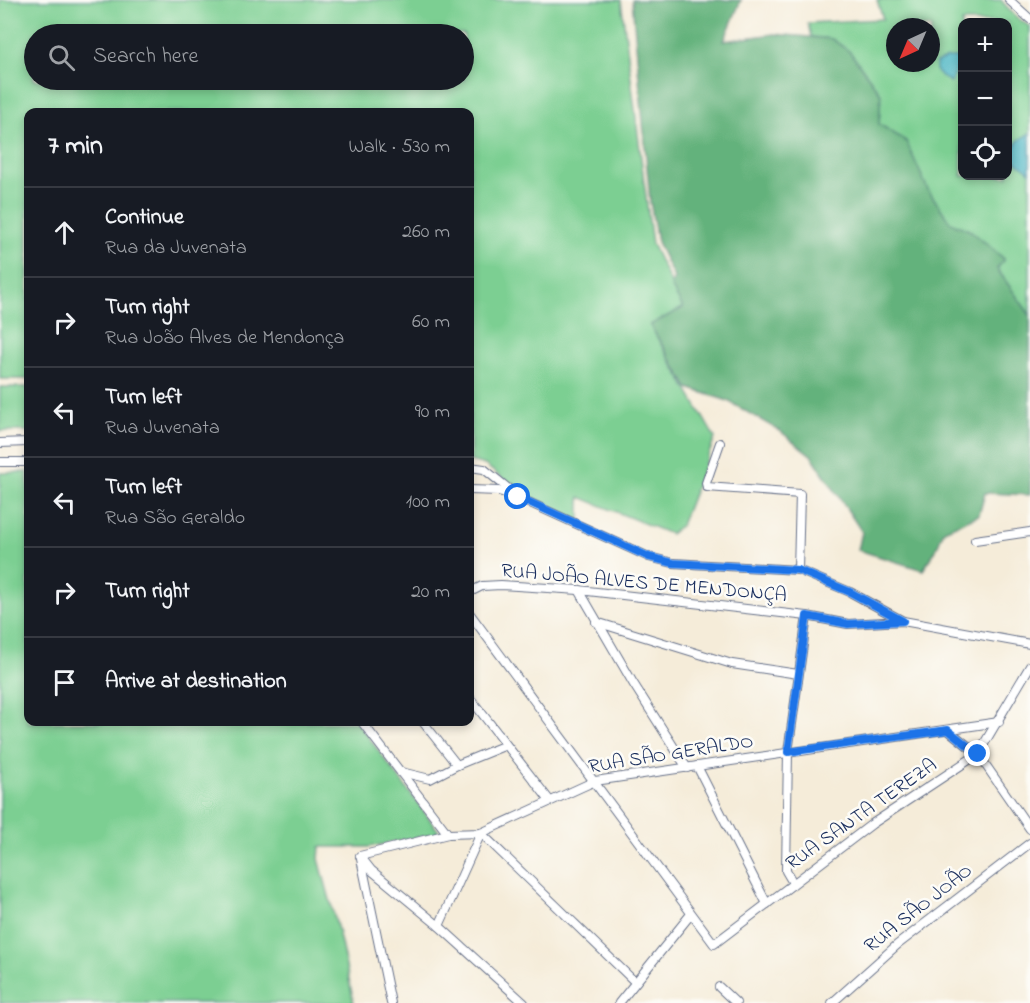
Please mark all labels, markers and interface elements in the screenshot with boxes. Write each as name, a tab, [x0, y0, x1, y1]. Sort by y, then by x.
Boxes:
north arrow	[886, 18, 940, 72]
map controls	[958, 18, 1012, 180]
button: +	[958, 18, 1012, 72]
search box	[24, 24, 474, 90]
icon: search	[45, 41, 78, 74]
text: Search here	[93, 41, 198, 73]
button: −	[958, 72, 1012, 126]
button: locate	[958, 126, 1012, 180]
text: 7 min	[48, 128, 103, 166]
text: Walk · 530 m	[348, 133, 450, 162]
text: Continue	[105, 202, 184, 234]
icon: ahead	[48, 216, 81, 249]
text: 260 m	[402, 218, 450, 247]
text: Rua da Juvenata	[105, 234, 247, 263]
text: Turn right	[105, 292, 190, 324]
icon: right	[48, 306, 81, 339]
text: 60 m	[412, 308, 450, 337]
text: Rua João Alves de Mendonça	[105, 324, 344, 353]
text: Turn left	[105, 382, 182, 414]
icon: left	[48, 396, 81, 429]
text: 90 m	[415, 398, 450, 427]
text: Rua Juvenata	[105, 414, 220, 443]
text: Turn left	[105, 472, 182, 504]
route start	[504, 483, 530, 509]
icon: left	[48, 486, 81, 519]
text: 100 m	[406, 488, 450, 517]
text: Rua São Geraldo	[105, 504, 245, 533]
street label: RUA JOÃO ALVES DE MENDONÇA	[500, 557, 788, 611]
icon: right	[48, 576, 81, 609]
text: Turn right	[105, 576, 190, 608]
text: 20 m	[411, 578, 450, 607]
icon: arrive	[48, 666, 81, 699]
text: Arrive at destination	[105, 666, 287, 698]
street label: RUA SÃO GERALDO	[586, 728, 756, 782]
route end	[964, 740, 990, 766]
street label: RUA SANTA TEREZA	[780, 752, 944, 878]
street label: RUA SÃO JOÃO	[859, 857, 979, 961]

